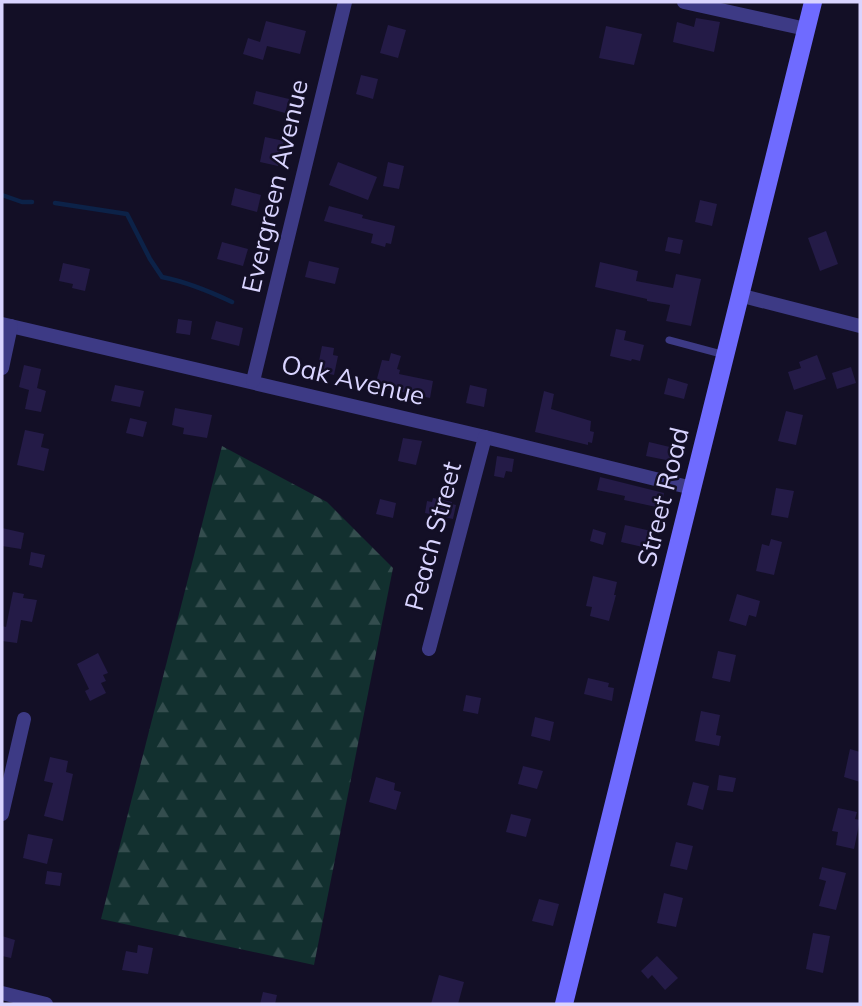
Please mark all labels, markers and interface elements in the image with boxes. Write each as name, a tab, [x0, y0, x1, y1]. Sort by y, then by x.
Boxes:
street label: Evergreen Avenue	[234, 76, 315, 296]
street label: Oak Avenue	[278, 347, 428, 412]
street label: Street Road	[629, 424, 696, 570]
street label: Peach Street	[397, 458, 468, 614]

